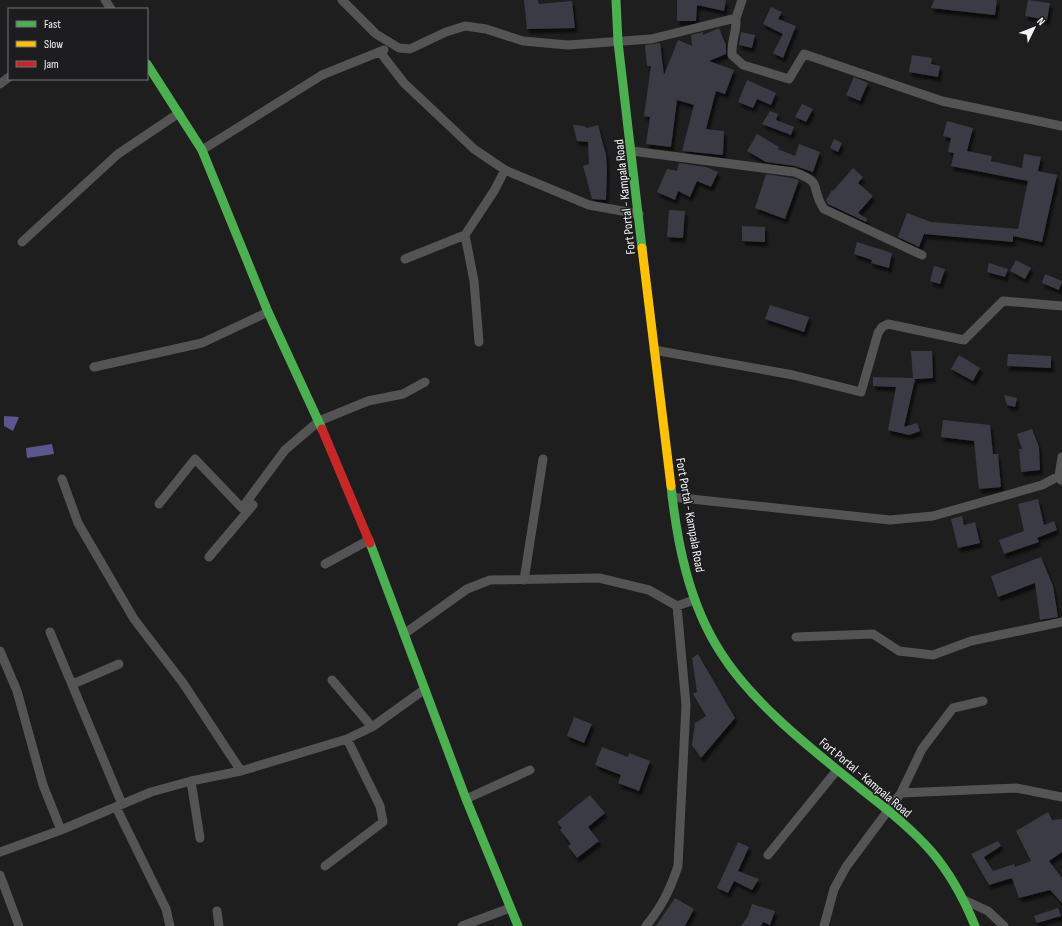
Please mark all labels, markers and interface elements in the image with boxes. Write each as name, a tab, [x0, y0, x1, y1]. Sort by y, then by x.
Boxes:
legend	[8, 8, 148, 80]
north arrow	[1014, 8, 1054, 48]
text: N	[1034, 15, 1048, 28]
text: Fast	[44, 17, 61, 32]
text: Slow	[44, 37, 63, 52]
text: Jam	[43, 57, 59, 72]
street label: Fort Portal - Kampala Road	[611, 138, 639, 255]
street label: Fort Portal - Kampala Road	[672, 457, 708, 574]
street label: Fort Portal - Kampala Road	[816, 734, 915, 821]

